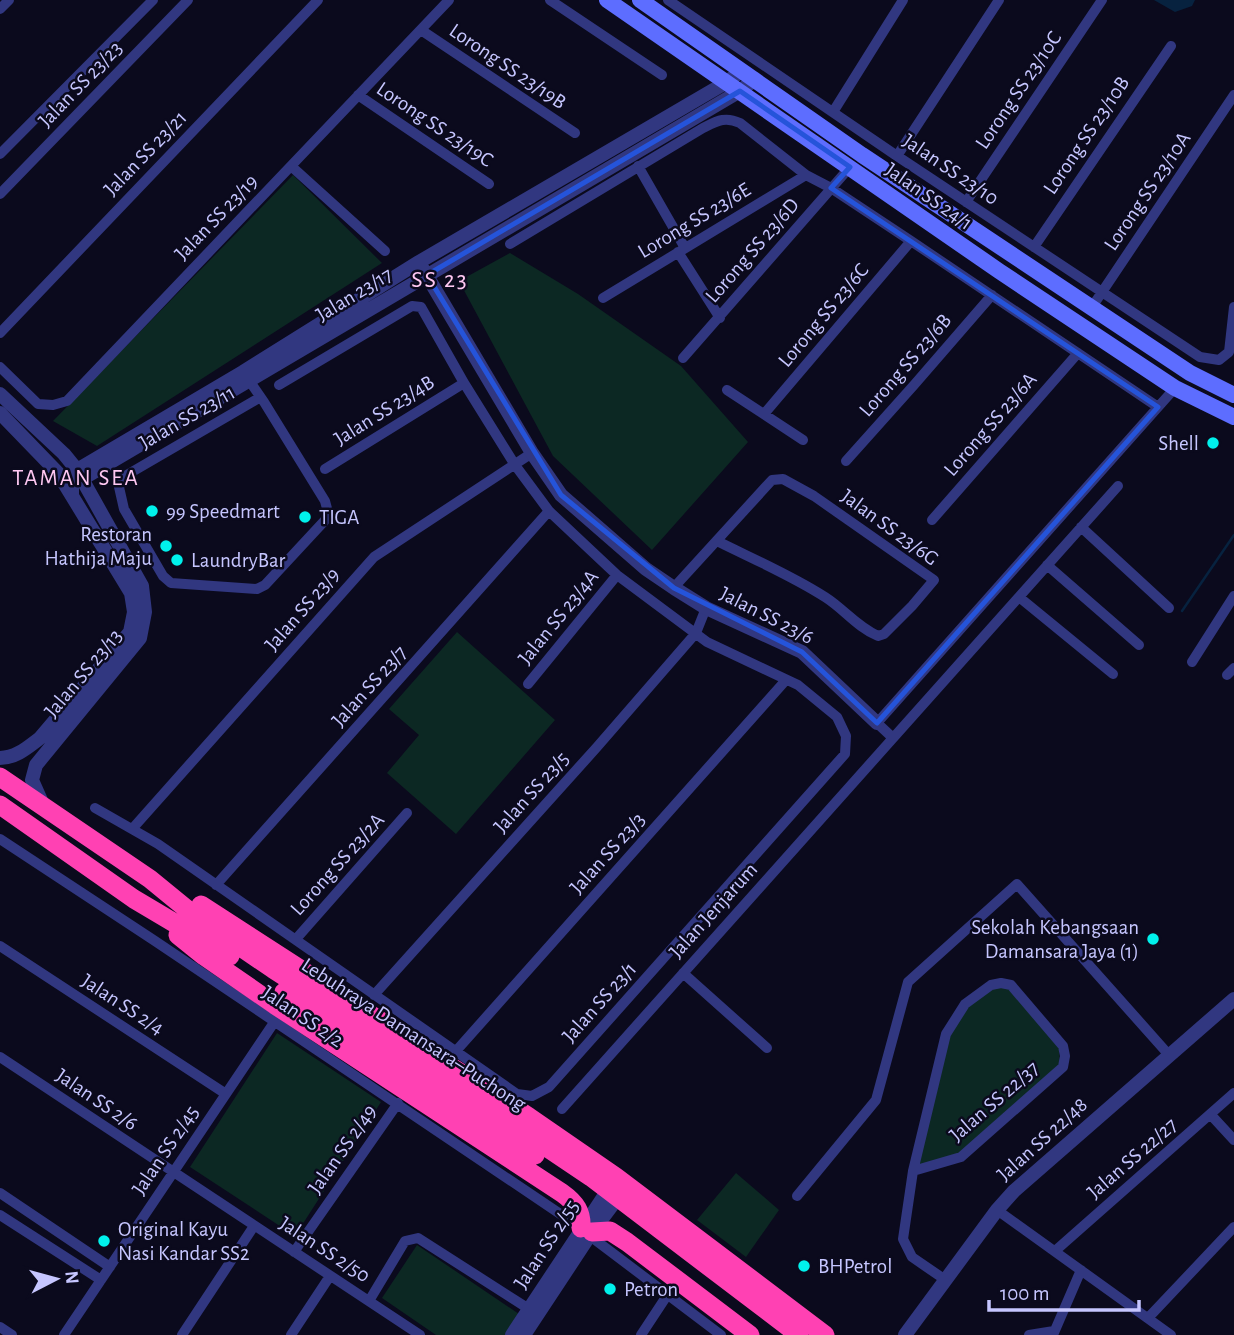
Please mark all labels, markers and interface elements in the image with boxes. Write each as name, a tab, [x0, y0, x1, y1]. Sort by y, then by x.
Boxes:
street label: Lorong SS 23/19B	[446, 20, 570, 113]
street label: Lorong SS 23/10C	[971, 28, 1065, 153]
street label: Jalan SS 23/23	[34, 37, 126, 131]
street label: Lorong SS 23/10B	[1039, 73, 1133, 198]
street label: Lorong SS 23/19C	[373, 78, 497, 171]
street label: Jalan SS 23/21	[100, 107, 191, 200]
street label: Lorong SS 23/10A	[1100, 128, 1195, 254]
street label: Jalan SS 23/10	[899, 130, 1002, 209]
street label: Jalan SS 24/1	[881, 159, 976, 234]
street label: Jalan SS 23/19	[171, 171, 262, 264]
street label: Lorong SS 23/6E	[634, 179, 754, 262]
street label: Lorong SS 23/6D	[702, 194, 803, 307]
street label: Lorong SS 23/6C	[774, 259, 873, 371]
street label: Jalan 23/17	[312, 263, 396, 325]
district label: SS 23	[411, 268, 469, 292]
street label: Lorong SS 23/6B	[855, 310, 955, 421]
street label: Lorong SS 23/6A	[940, 369, 1041, 480]
street label: Jalan SS 23/4B	[330, 371, 438, 449]
street label: Jalan SS 23/11	[136, 382, 239, 453]
place label: Shell	[1158, 433, 1199, 454]
marker: Shell	[1205, 435, 1221, 451]
district label: TAMAN SEA	[12, 467, 140, 490]
street label: Jalan SS 23/6G	[837, 485, 942, 570]
place label: 99 Speedmart	[166, 501, 280, 522]
marker: 99 Speedmart	[144, 503, 160, 519]
place label: TIGA	[319, 507, 359, 528]
marker: TIGA	[297, 509, 313, 525]
place label: Restoran Hathija Maju	[45, 524, 152, 569]
marker: Restoran Hathija Maju	[158, 538, 174, 554]
place label: LaundryBar	[191, 550, 285, 571]
marker: LaundryBar	[169, 552, 185, 568]
street label: Jalan SS 23/9	[261, 564, 344, 655]
street label: Jalan SS 23/4A	[514, 566, 603, 668]
street label: Jalan SS 23/6	[716, 583, 817, 648]
street label: Jalan SS 23/13	[41, 625, 126, 722]
street label: Jalan SS 23/7	[328, 642, 411, 731]
street label: Jalan SS 23/5	[490, 748, 573, 837]
street label: Lorong SS 23/2A	[286, 809, 388, 919]
street label: Jalan SS 23/3	[566, 809, 649, 898]
street label: Jalan Jenjarum	[665, 859, 762, 962]
place label: Sekolah Kebangsaan Damansara Jaya (1)	[971, 917, 1139, 962]
marker: Sekolah Kebangsaan Damansara Jaya (1)	[1145, 931, 1161, 947]
street label: Lebuhraya Damansara–Puchong	[298, 954, 530, 1115]
street label: Jalan SS 23/1	[558, 958, 640, 1046]
street label: Jalan SS 2/4	[78, 970, 168, 1039]
street label: Jalan SS 2/2	[258, 982, 347, 1051]
street label: Jalan SS 22/37	[946, 1057, 1043, 1146]
street label: Jalan SS 2/6	[52, 1065, 141, 1134]
street label: Jalan SS 22/48	[993, 1094, 1091, 1185]
street label: Jalan SS 2/49	[304, 1101, 381, 1198]
street label: Jalan SS 2/45	[128, 1102, 203, 1199]
street label: Jalan SS 22/27	[1083, 1114, 1181, 1203]
street label: Jalan SS 2/55	[510, 1196, 583, 1292]
street label: Jalan SS 2/50	[276, 1212, 374, 1286]
place label: Original Kayu Nasi Kandar SS2	[118, 1219, 250, 1264]
marker: Original Kayu Nasi Kandar SS2	[96, 1233, 112, 1249]
north arrow	[21, 1244, 91, 1314]
place label: BHPetrol	[818, 1256, 892, 1277]
marker: BHPetrol	[796, 1258, 812, 1274]
scale bar	[989, 1268, 1140, 1312]
text: N	[61, 1270, 82, 1285]
place label: Petron	[624, 1279, 678, 1300]
marker: Petron	[602, 1281, 618, 1297]
text: 100 m	[1000, 1283, 1050, 1304]

